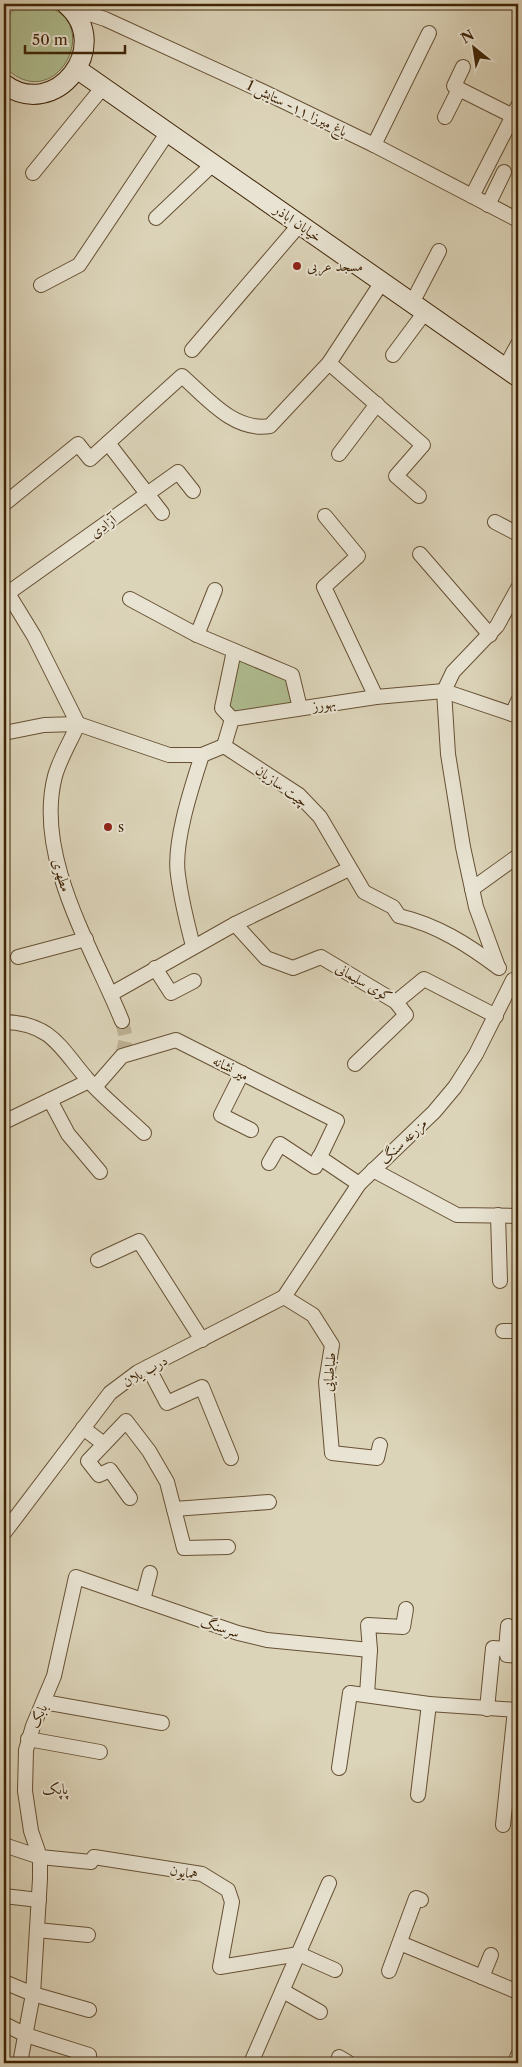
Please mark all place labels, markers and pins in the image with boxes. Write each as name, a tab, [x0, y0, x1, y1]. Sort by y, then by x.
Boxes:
place label: مسجد عربی	[307, 257, 363, 276]
marker: مسجد عربی	[291, 260, 303, 272]
place label: s	[118, 818, 124, 836]
marker: s	[102, 821, 114, 833]

